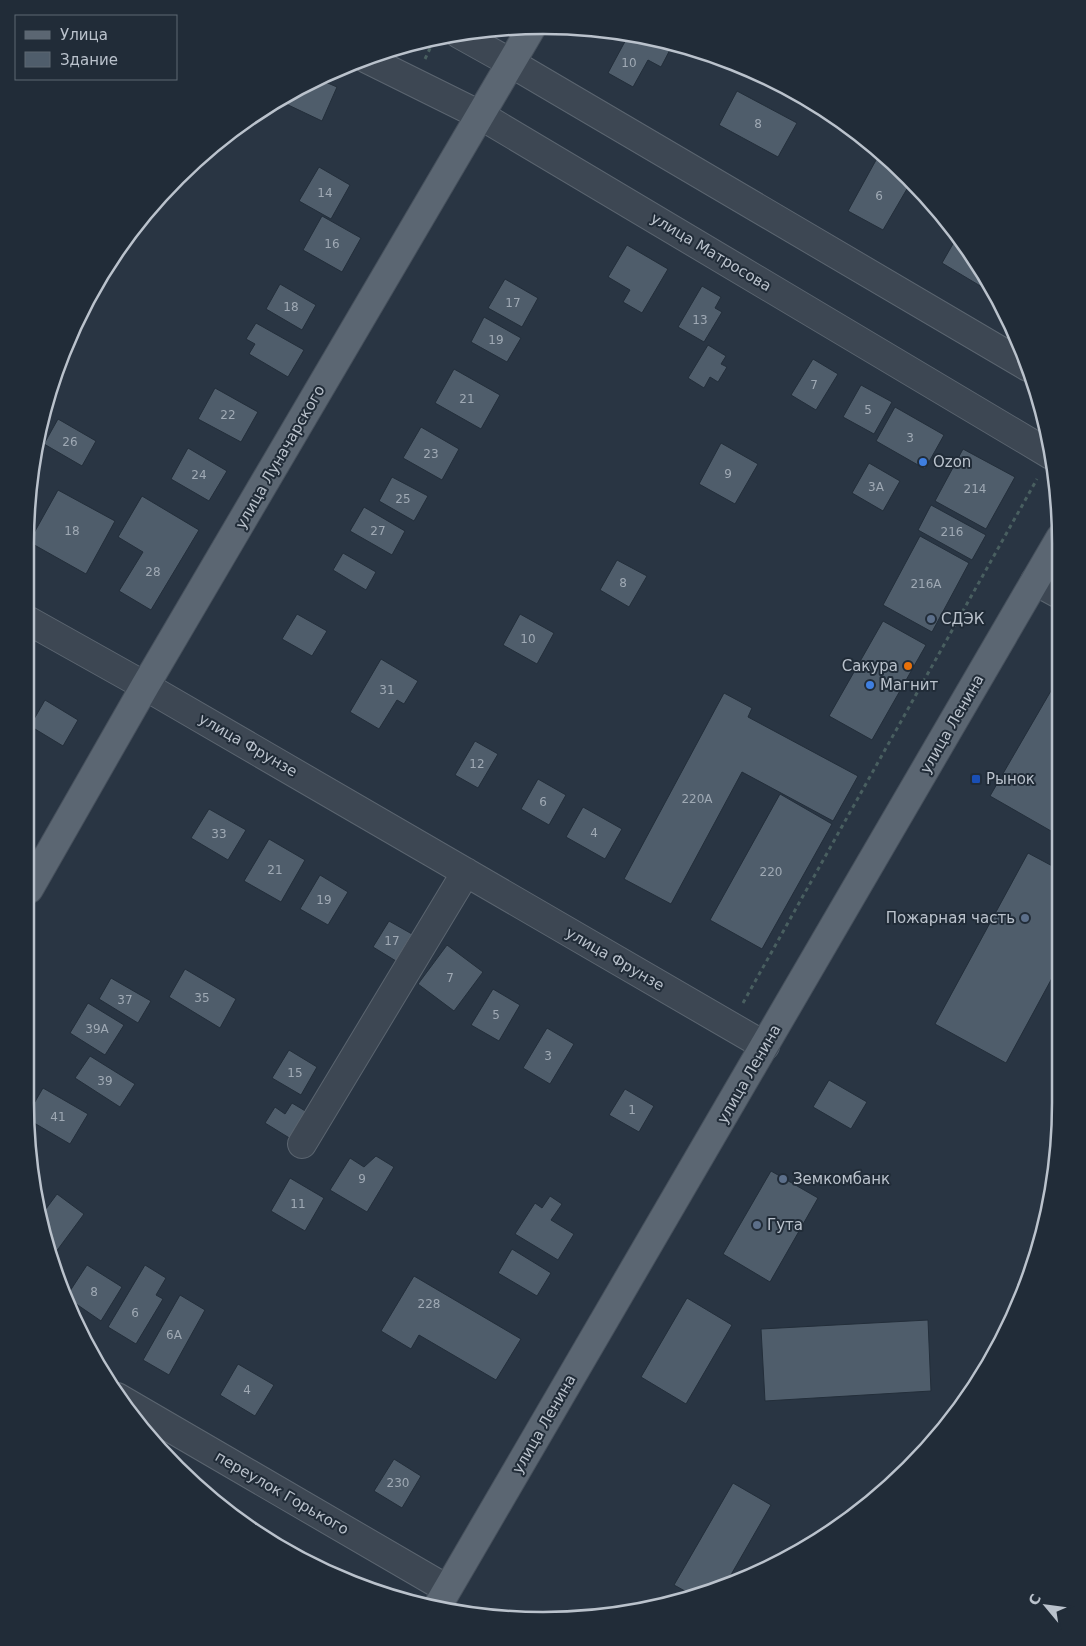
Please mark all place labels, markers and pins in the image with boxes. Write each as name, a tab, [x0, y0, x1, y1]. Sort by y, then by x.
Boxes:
place label: Ozon	[933, 453, 971, 471]
marker: Ozon	[917, 456, 929, 468]
place label: СДЭК	[941, 610, 985, 628]
marker: СДЭК	[925, 613, 937, 625]
place label: Сакура	[842, 657, 898, 675]
marker: Сакура	[902, 660, 914, 672]
place label: Магнит	[880, 676, 939, 694]
marker: Магнит	[864, 679, 876, 691]
place label: Рынок	[986, 770, 1035, 788]
marker: Рынок	[970, 773, 982, 785]
place label: Пожарная часть	[886, 909, 1015, 927]
marker: Пожарная часть	[1019, 912, 1031, 924]
place label: Земкомбанк	[793, 1170, 890, 1188]
marker: Земкомбанк	[777, 1173, 789, 1185]
place label: Гута	[767, 1216, 803, 1234]
marker: Гута	[751, 1219, 763, 1231]

